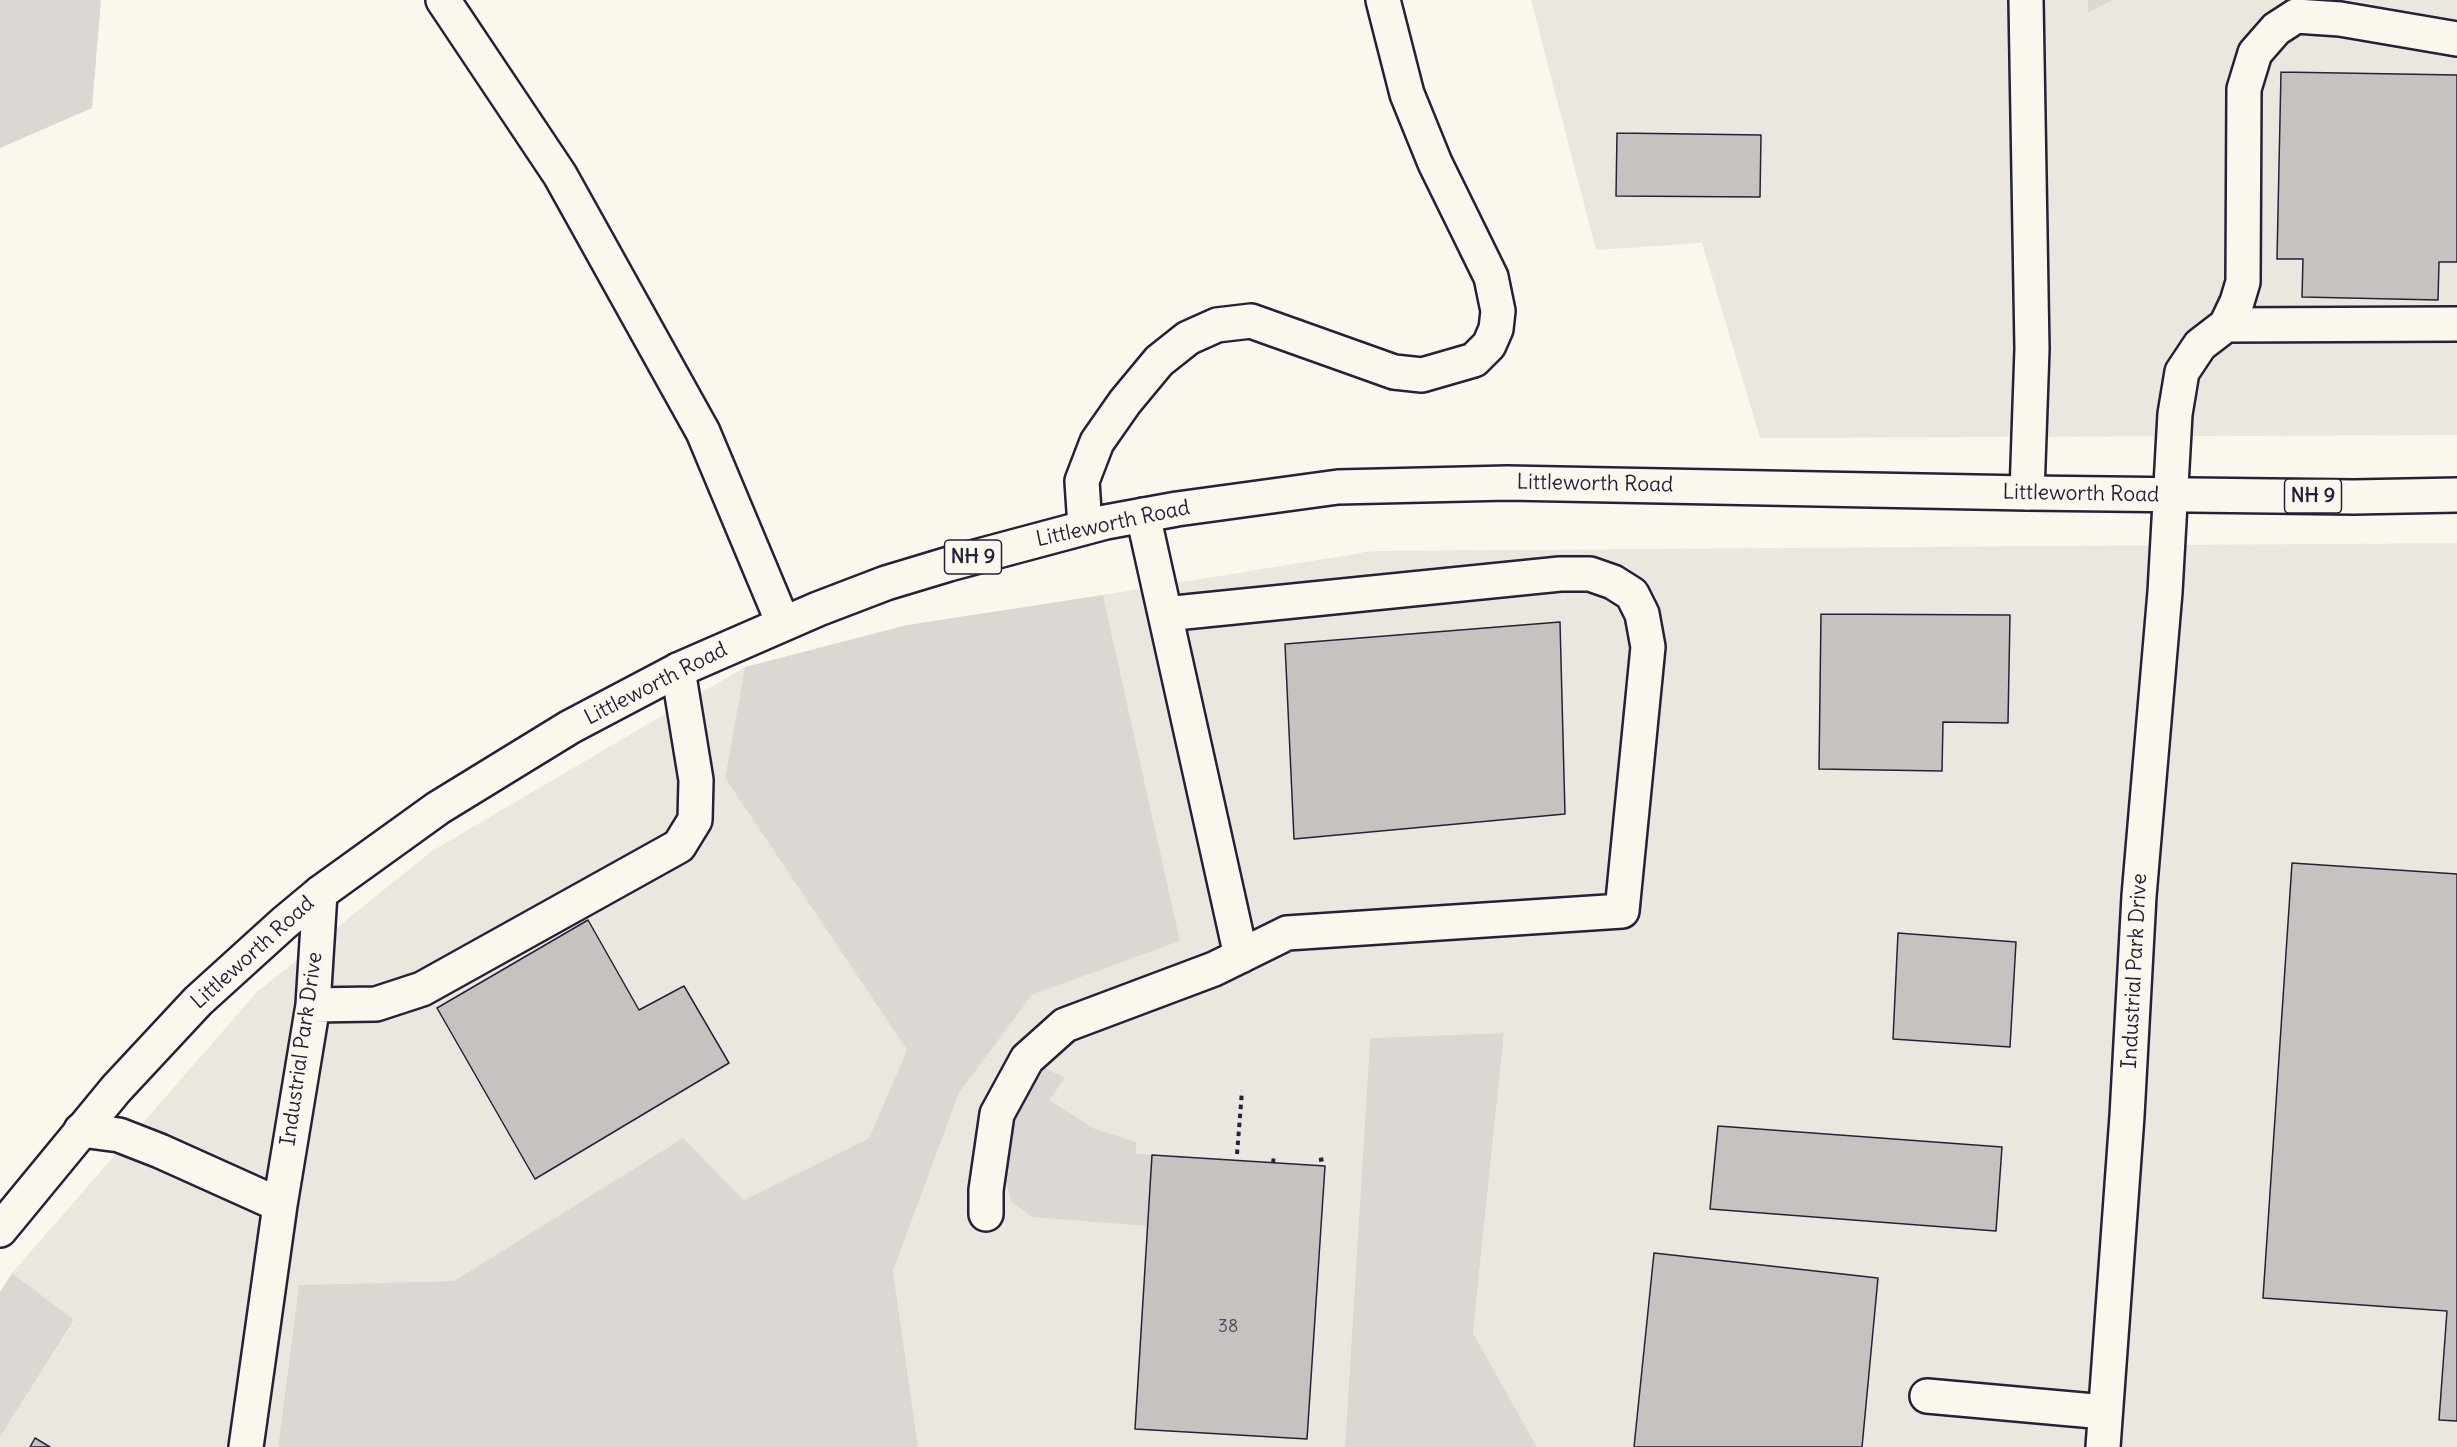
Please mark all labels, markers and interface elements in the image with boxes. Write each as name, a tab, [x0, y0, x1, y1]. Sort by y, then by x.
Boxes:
street label: Littleworth Road	[1516, 470, 1674, 498]
road number: NH 9	[2284, 479, 2342, 513]
street label: Littleworth Road	[2002, 480, 2160, 508]
street label: Littleworth Road	[1034, 495, 1192, 553]
road number: NH 9	[944, 540, 1002, 574]
street label: Littleworth Road	[581, 637, 731, 731]
street label: Industrial Park Drive	[2117, 873, 2153, 1069]
street label: Littleworth Road	[186, 891, 320, 1015]
street label: Industrial Park Drive	[276, 950, 328, 1148]
house number: 38	[1218, 1316, 1238, 1338]

